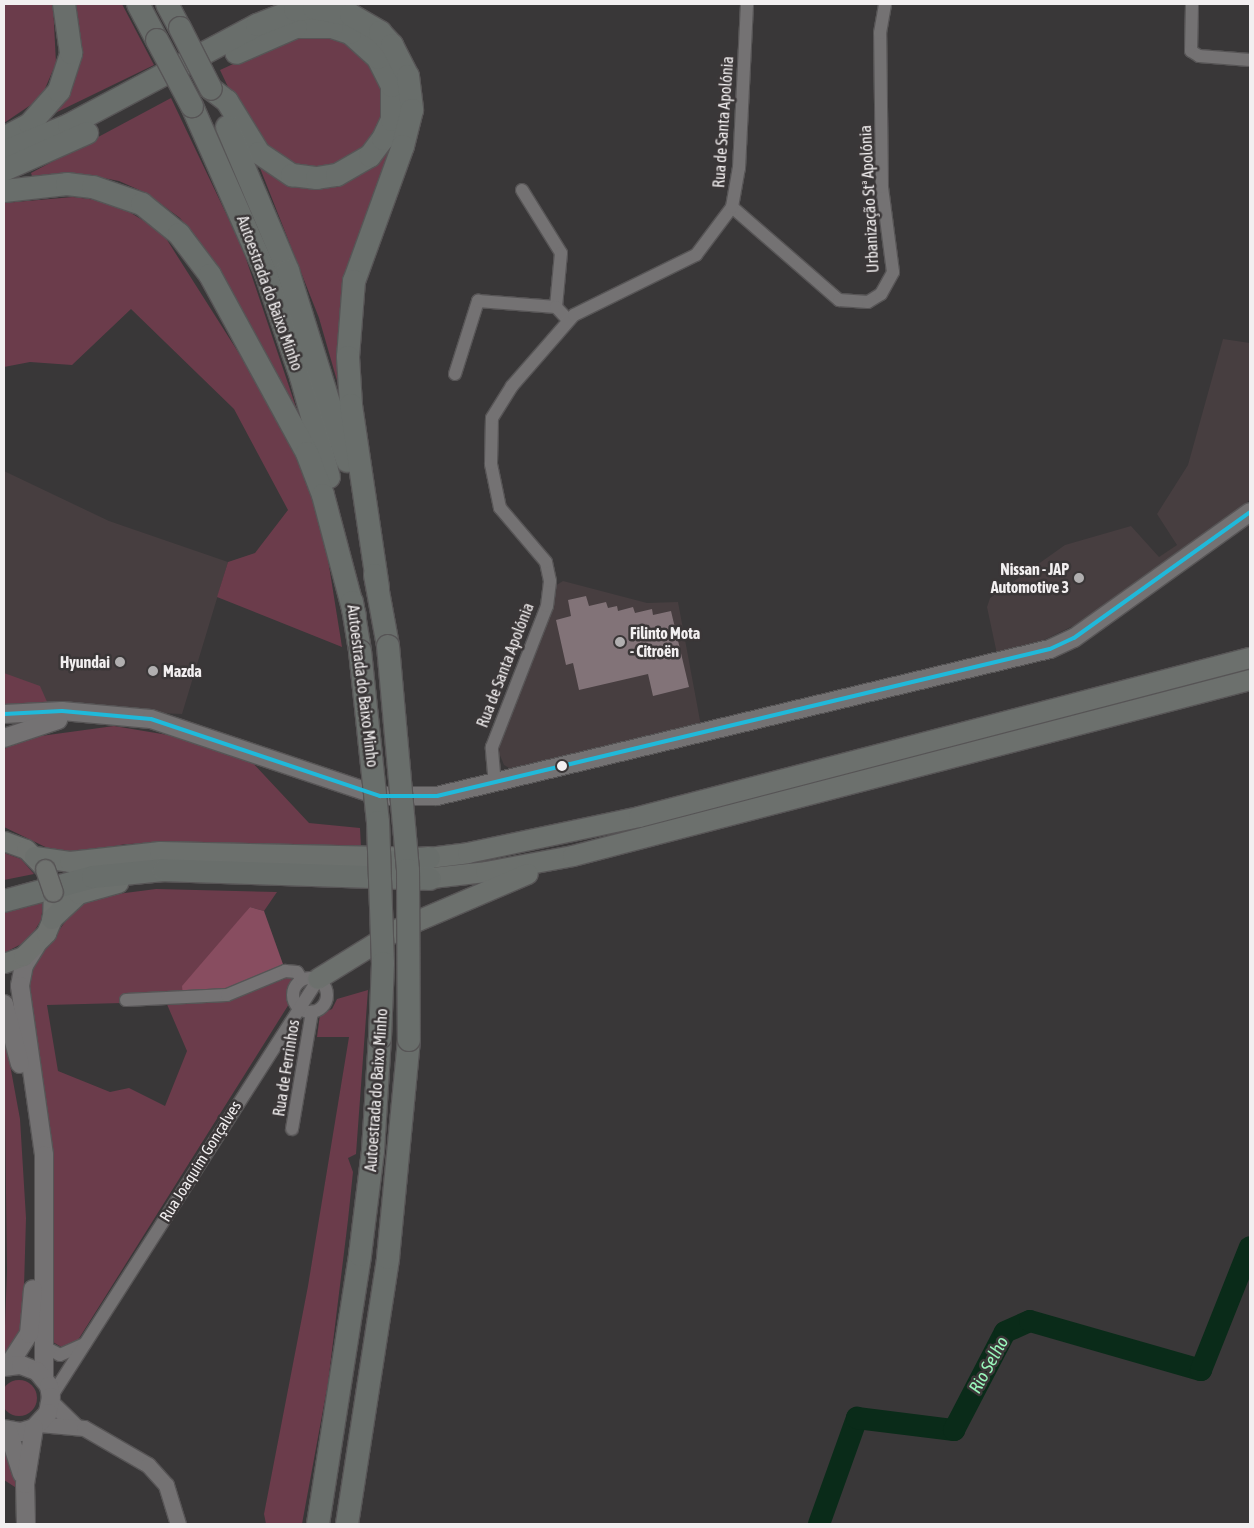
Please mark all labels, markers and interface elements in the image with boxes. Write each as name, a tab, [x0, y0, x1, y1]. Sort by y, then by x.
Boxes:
street label: Rua de Santa Apolónia	[709, 55, 737, 189]
street label: Urbanização Stª Apolónia	[856, 125, 882, 273]
street label: Autoestrada do Baixo Minho	[233, 213, 307, 373]
place label: Nissan - JAP Automotive 3	[991, 559, 1069, 597]
marker: Nissan - JAP Automotive 3	[1073, 572, 1085, 584]
street label: Rua de Santa Apolónia	[472, 600, 538, 730]
street label: Autoestrada do Baixo Minho	[344, 604, 382, 768]
place label: Filinto Mota - Citroën	[630, 623, 700, 661]
marker: Filinto Mota - Citroën	[614, 636, 626, 648]
place label: Hyundai	[60, 652, 110, 672]
marker: Hyundai	[114, 656, 126, 668]
place label: Mazda	[163, 661, 202, 681]
marker: Mazda	[147, 665, 159, 677]
unlabelled marker	[557, 761, 567, 771]
street label: Autoestrada do Baixo Minho	[361, 1008, 391, 1172]
street label: Rua de Ferrinhos	[269, 1018, 303, 1118]
street label: Rua Joaquim Gonçalves	[155, 1097, 245, 1225]
water label: Rio Selho	[965, 1333, 1013, 1397]

